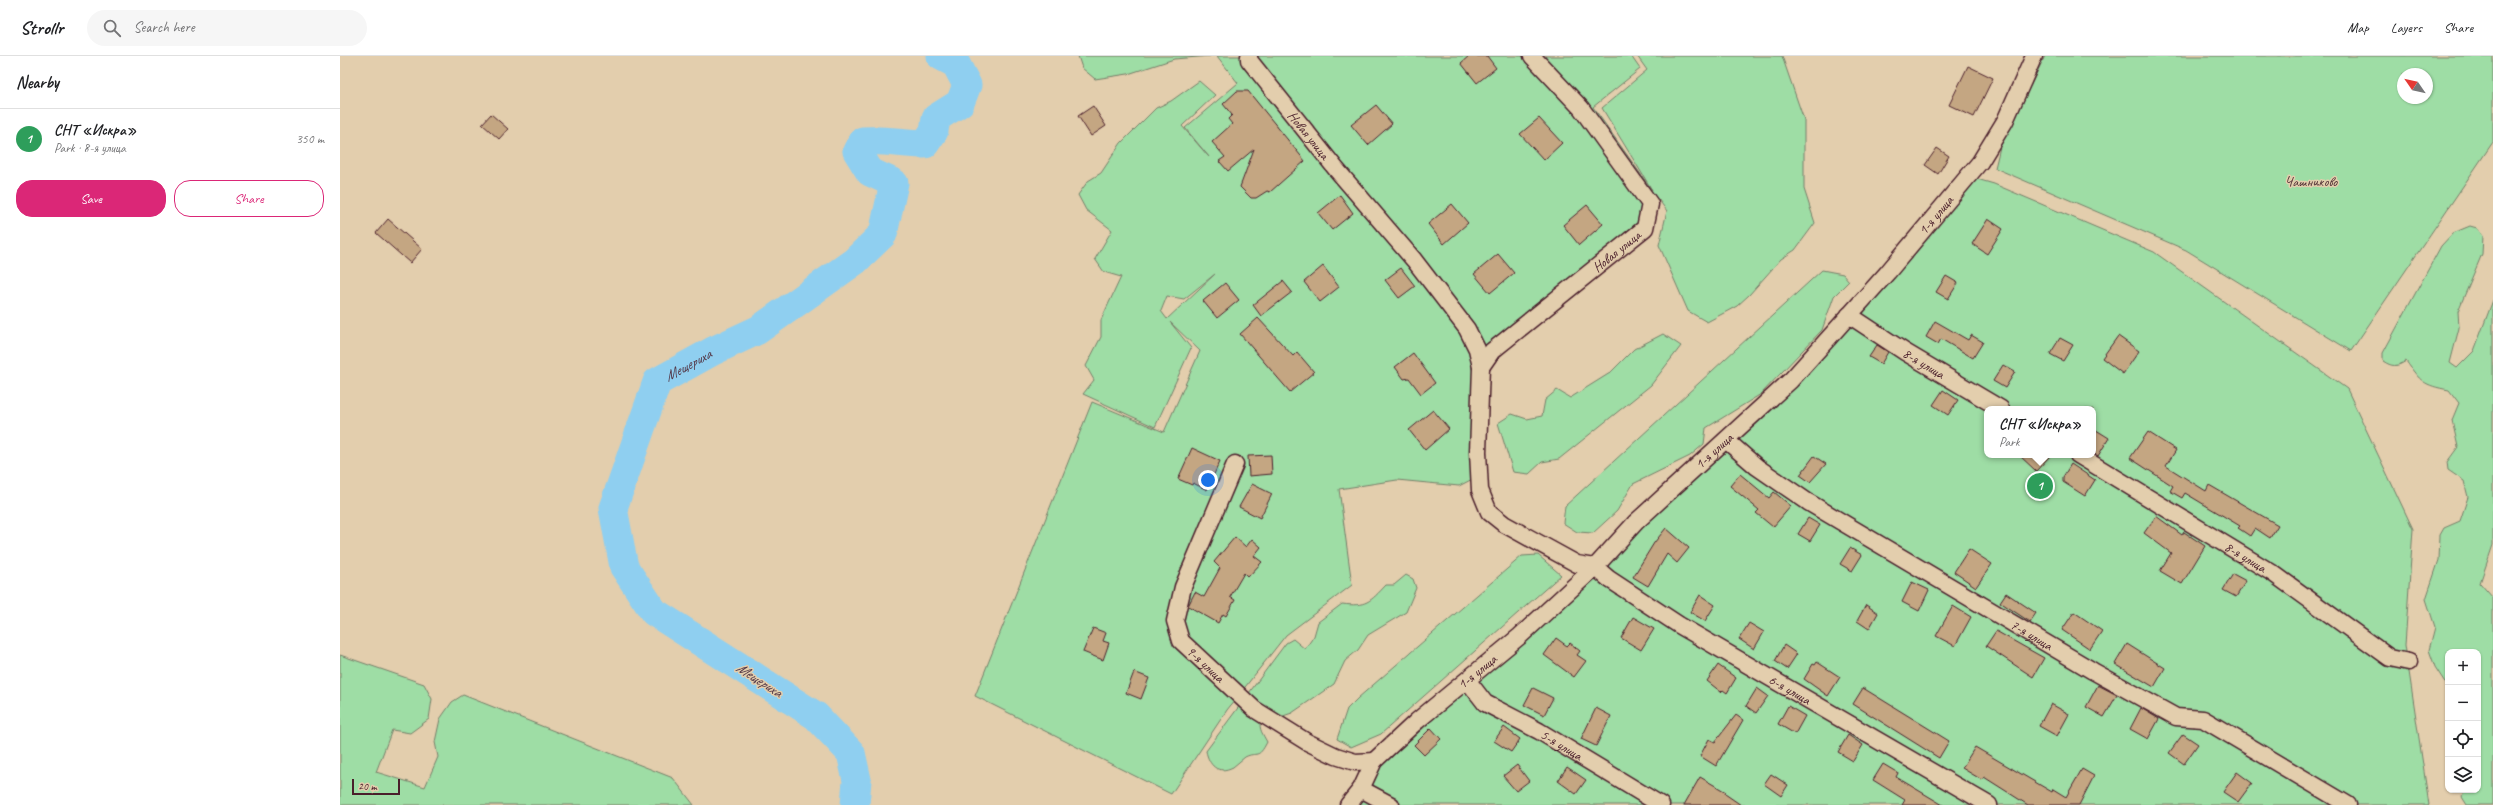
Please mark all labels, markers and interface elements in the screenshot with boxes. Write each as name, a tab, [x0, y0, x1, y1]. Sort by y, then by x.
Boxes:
search box	[87, 10, 367, 46]
text: Strollr	[20, 16, 63, 40]
icon: search	[101, 17, 123, 39]
text: Search here	[133, 18, 195, 37]
text: Map	[2347, 19, 2369, 36]
text: Layers	[2391, 19, 2422, 36]
text: Share	[2444, 19, 2473, 36]
north arrow	[2397, 68, 2433, 104]
text: Nearby	[16, 72, 59, 93]
street label: Новая улица	[1284, 107, 1334, 164]
text: СНТ «Искра»	[54, 121, 136, 140]
text: 1	[26, 131, 32, 147]
text: 350 m	[296, 131, 324, 147]
text: Park · 8-я улица	[54, 140, 126, 156]
park label: Чашниково	[2285, 173, 2338, 190]
button: Save	[16, 180, 166, 217]
button: Share	[174, 180, 324, 217]
street label: 1-я улица	[1914, 192, 1957, 238]
street label: Новая улица	[1589, 226, 1645, 276]
water label: Мещериха	[661, 344, 716, 386]
street label: 8-я улица	[1900, 344, 1949, 383]
popup	[1984, 406, 2096, 458]
text: СНТ «Искра»	[1999, 415, 2081, 434]
street label: 1-я улица	[1691, 429, 1737, 472]
text: Park	[1999, 434, 2020, 450]
your location	[1198, 470, 1218, 490]
pin: 1	[2027, 471, 2053, 501]
street label: 8-я улица	[2222, 538, 2270, 576]
street label: 7-я улица	[2008, 616, 2056, 654]
street label: 9-я улица	[1183, 642, 1229, 686]
map controls	[2445, 649, 2481, 793]
button: +	[2445, 649, 2481, 685]
street label: 1-я улица	[1454, 650, 1501, 693]
water label: Мещериха	[732, 658, 787, 703]
street label: 6-я улица	[1766, 671, 1815, 709]
button: −	[2445, 685, 2481, 721]
button: locate	[2445, 721, 2481, 757]
street label: 5-я улица	[1538, 726, 1586, 764]
button: layers	[2445, 757, 2481, 793]
scale bar	[352, 777, 400, 796]
text: 20 m	[358, 779, 377, 793]

